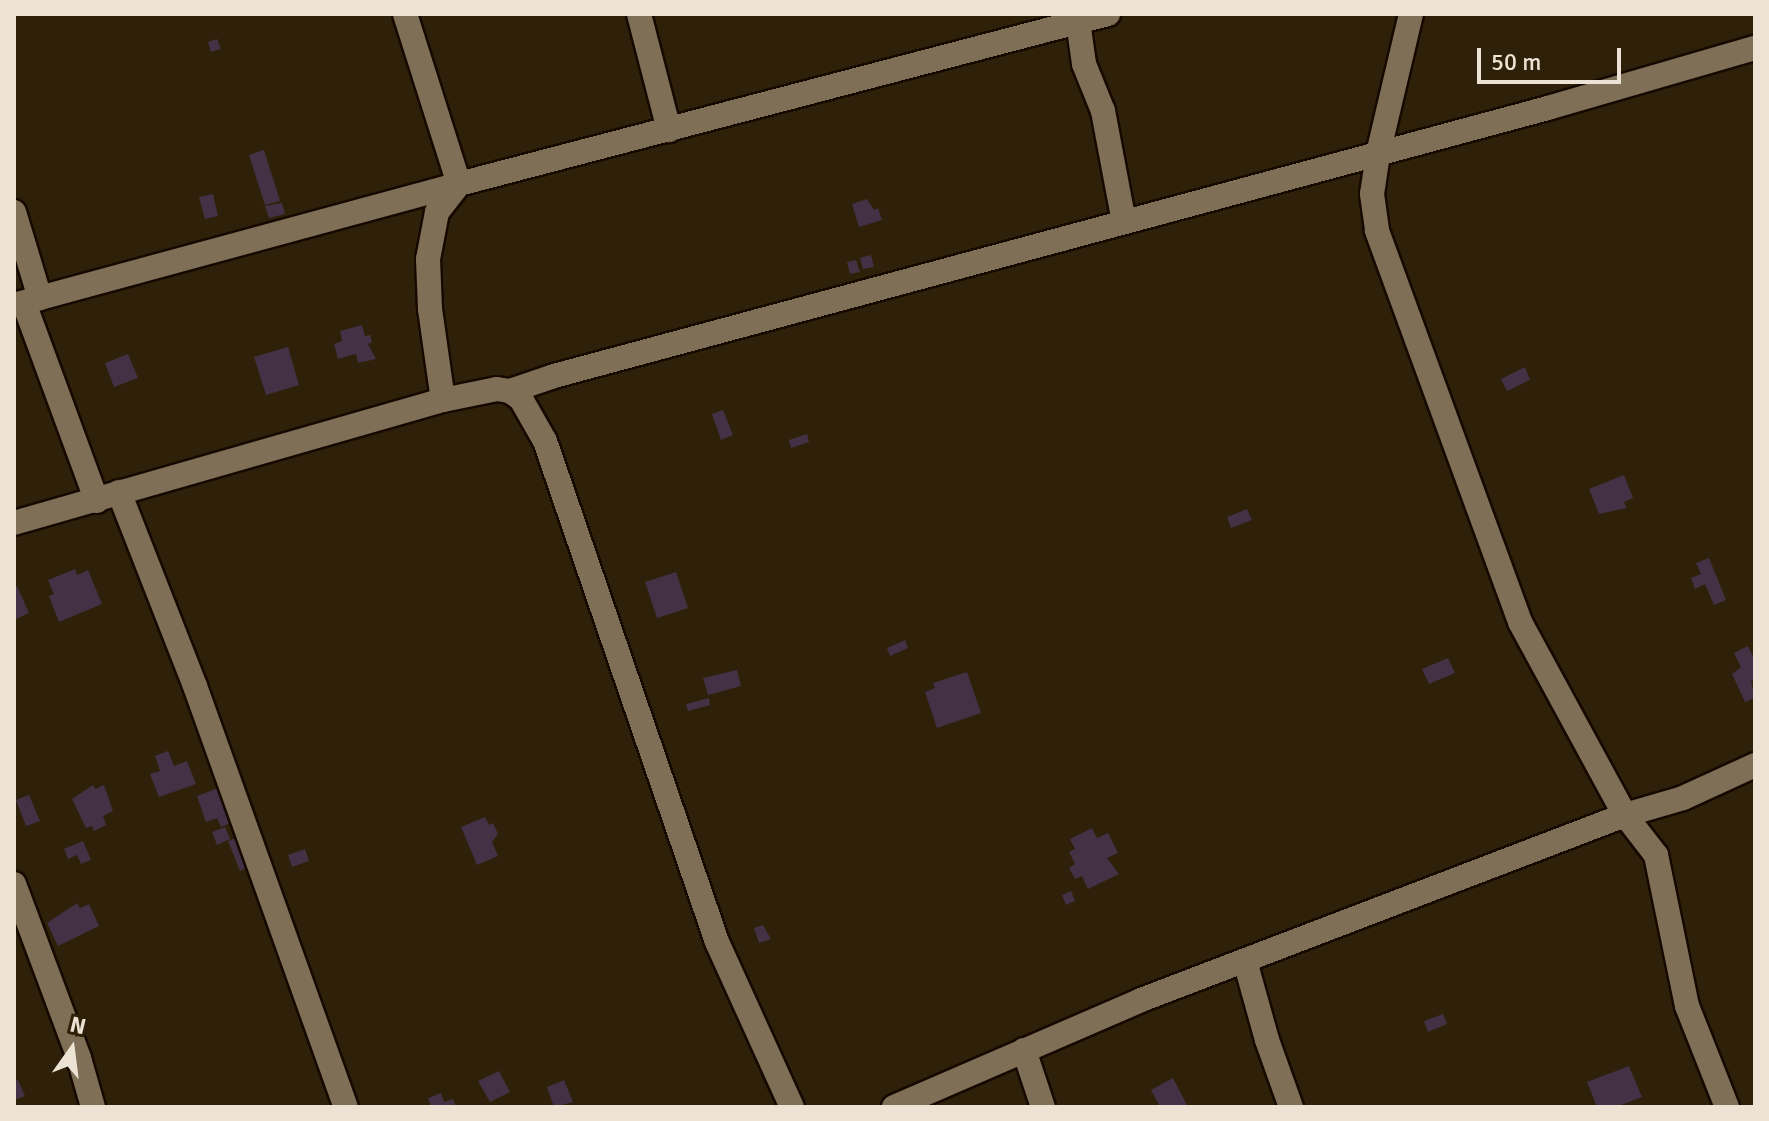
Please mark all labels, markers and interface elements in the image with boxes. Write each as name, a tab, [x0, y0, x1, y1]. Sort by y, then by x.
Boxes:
scale bar	[1481, 32, 1625, 82]
text: 50 m	[1491, 47, 1541, 77]
north arrow	[32, 1009, 112, 1089]
text: N	[67, 1010, 89, 1040]

